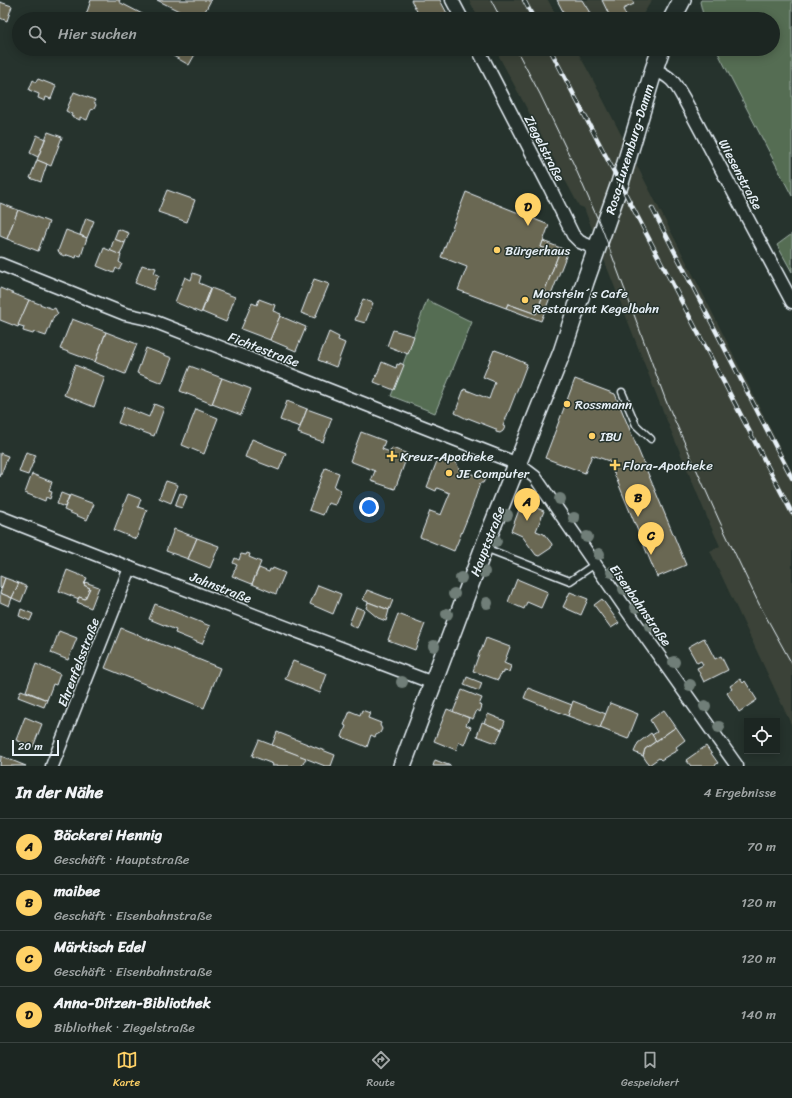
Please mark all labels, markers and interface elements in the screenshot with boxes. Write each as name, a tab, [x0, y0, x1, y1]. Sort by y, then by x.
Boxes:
search box	[12, 12, 780, 56]
text: Hier suchen	[58, 21, 137, 47]
icon: search	[26, 23, 48, 45]
street label: Rosa-Luxemburg-Damm	[599, 81, 660, 217]
street label: Ziegelstraße	[518, 111, 571, 186]
street label: Wiesenstraße	[712, 134, 769, 214]
pin: D	[515, 193, 541, 226]
place label: Bürgerhaus	[505, 239, 570, 262]
marker: Bürgerhaus	[492, 245, 502, 255]
place label: Morstein´s Cafe Restaurant Kegelbahn	[533, 282, 659, 320]
marker: Morstein´s Cafe Restaurant Kegelbahn	[520, 295, 530, 305]
street label: Fichtestraße	[225, 325, 303, 374]
place label: Rossmann	[575, 393, 632, 416]
marker: Rossmann	[562, 399, 572, 409]
place label: IBU	[599, 425, 622, 448]
marker: IBU	[587, 431, 597, 441]
place label: Kreuz-Apotheke	[400, 445, 494, 468]
marker: Kreuz-Apotheke	[387, 451, 397, 461]
place label: Flora-Apotheke	[623, 454, 713, 477]
marker: Flora-Apotheke	[610, 460, 620, 470]
place label: JE Computer	[456, 462, 530, 485]
marker: JE Computer	[444, 468, 454, 478]
pin: B	[625, 484, 651, 517]
pin: A	[514, 488, 540, 521]
your location	[359, 497, 379, 517]
street label: Hauptstraße	[464, 502, 512, 580]
pin: C	[638, 522, 664, 555]
street label: Eisenbahnstraße	[604, 559, 678, 652]
street label: Jahnstraße	[186, 565, 255, 610]
street label: Ehrenfelsstraße	[51, 614, 106, 710]
map controls	[744, 718, 780, 754]
button: locate	[744, 718, 780, 754]
text: 20 m	[18, 737, 43, 756]
scale bar	[12, 738, 59, 757]
text: In der Nähe	[16, 777, 103, 807]
text: 4 Ergebnisse	[704, 781, 776, 804]
text: Bäckerei Hennig	[54, 822, 162, 848]
text: A	[25, 835, 33, 858]
text: 70 m	[747, 835, 776, 858]
text: Geschäft · Hauptstraße	[54, 848, 190, 871]
text: maibee	[54, 878, 100, 904]
text: B	[25, 891, 33, 914]
text: 120 m	[741, 891, 776, 914]
text: Geschäft · Eisenbahnstraße	[54, 904, 212, 927]
text: Märkisch Edel	[54, 934, 146, 960]
text: C	[25, 947, 33, 970]
text: 120 m	[741, 947, 776, 970]
text: Geschäft · Eisenbahnstraße	[54, 960, 212, 983]
text: Anna-Ditzen-Bibliothek	[54, 990, 211, 1016]
text: D	[25, 1003, 33, 1026]
text: 140 m	[741, 1003, 776, 1026]
text: Bibliothek · Ziegelstraße	[54, 1016, 195, 1039]
tab: Karte	[113, 1049, 140, 1092]
tab: Route	[366, 1049, 395, 1092]
tab: Gespeichert	[621, 1049, 679, 1092]

